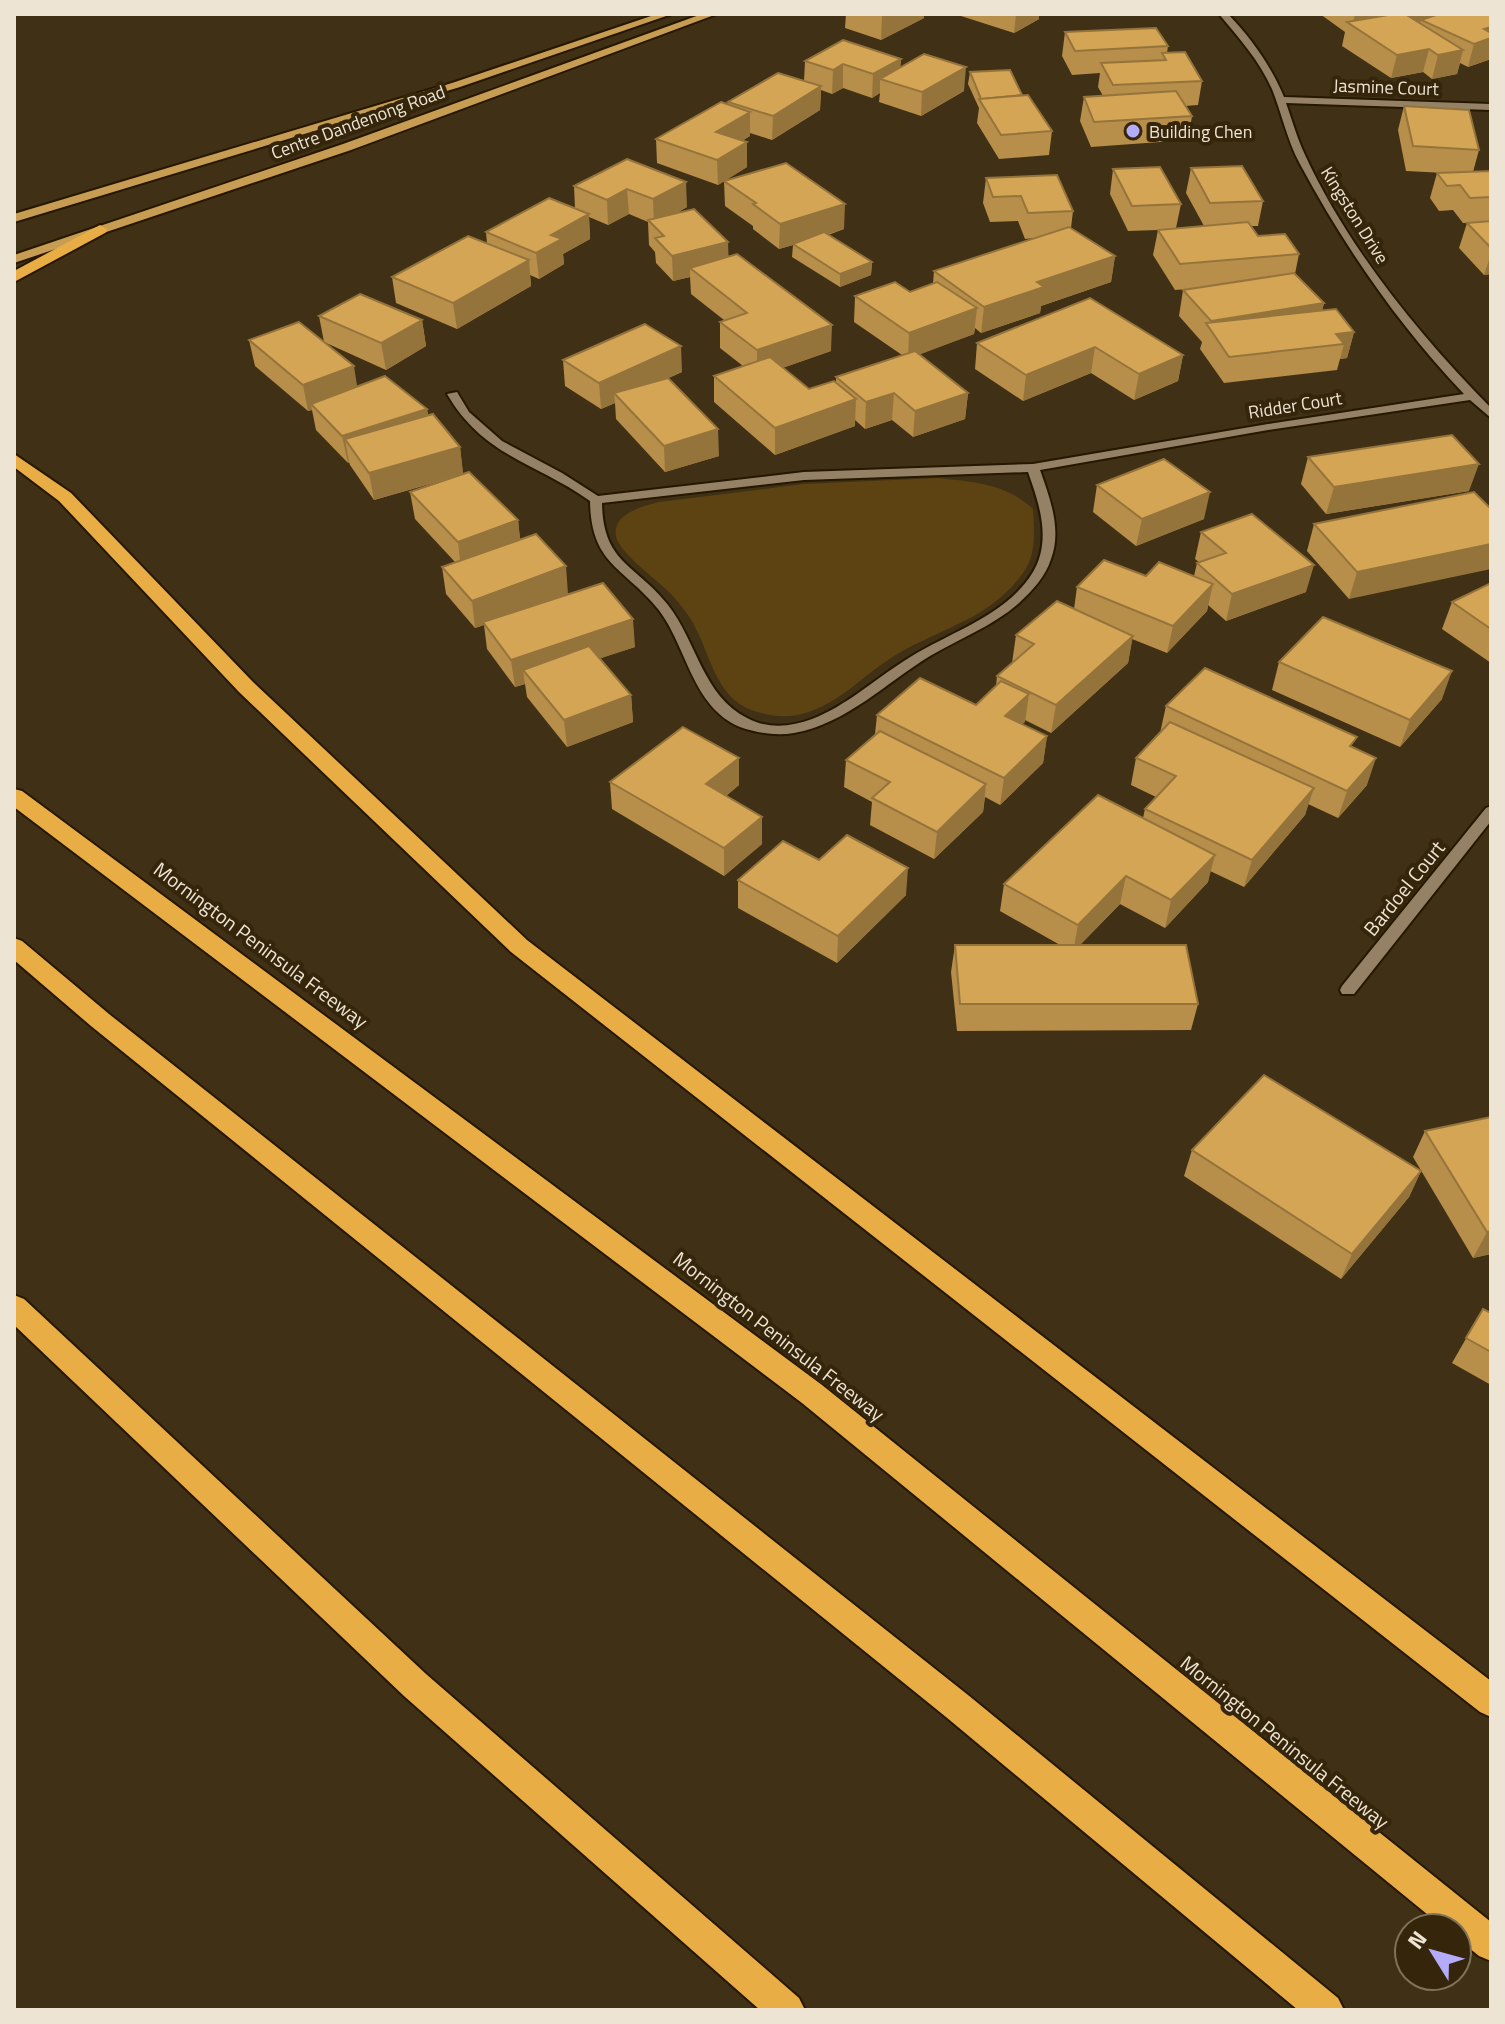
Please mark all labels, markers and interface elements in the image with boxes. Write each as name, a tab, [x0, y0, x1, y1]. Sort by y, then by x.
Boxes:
street label: Jasmine Court	[1333, 72, 1440, 102]
street label: Centre Dandenong Road	[267, 78, 449, 166]
place label: Building Chen	[1149, 118, 1252, 145]
marker: Building Chen	[1124, 122, 1142, 140]
street label: Kingston Drive	[1314, 161, 1396, 269]
street label: Ridder Court	[1246, 384, 1344, 426]
street label: Bardoel Court	[1356, 834, 1452, 942]
street label: Mornington Peninsula Freeway	[147, 854, 375, 1036]
street label: Mornington Peninsula Freeway	[666, 1243, 892, 1429]
street label: Mornington Peninsula Freeway	[1174, 1648, 1397, 1837]
north arrow	[1393, 1912, 1473, 1992]
text: N	[1399, 1924, 1435, 1956]

